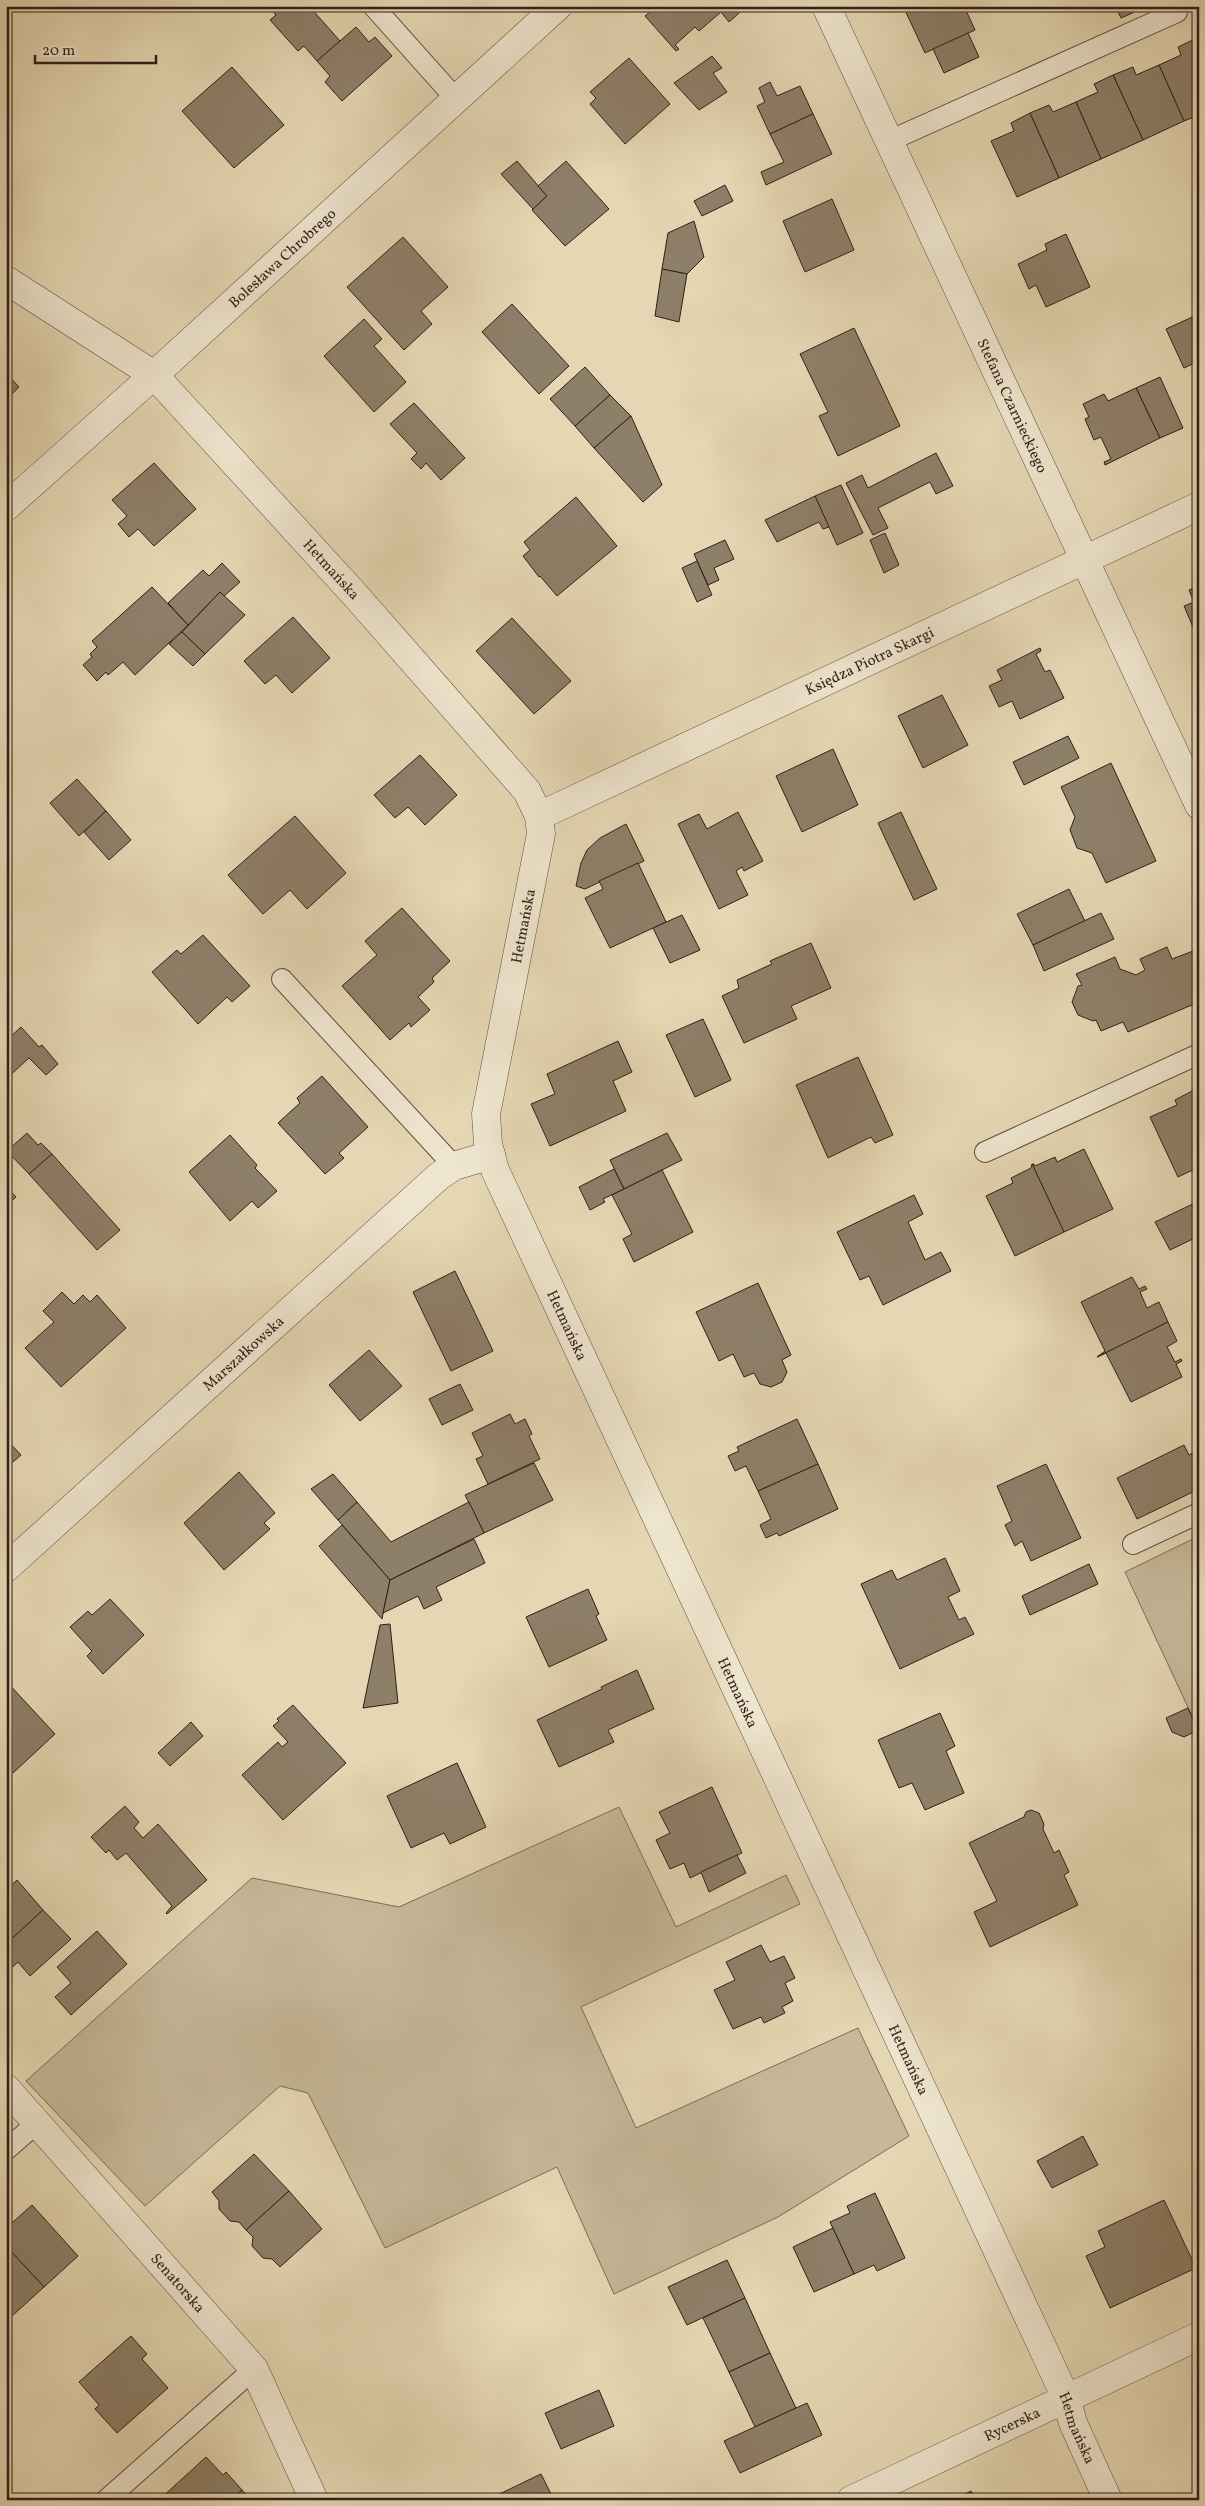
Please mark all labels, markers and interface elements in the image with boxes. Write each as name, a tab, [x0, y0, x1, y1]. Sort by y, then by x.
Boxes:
scale bar	[35, 32, 156, 64]
text: 20 m	[42, 41, 75, 62]
street label: Bolesława Chrobrego	[225, 204, 342, 314]
street label: Stefana Czarnieckiego	[971, 336, 1052, 477]
street label: Hetmańska	[297, 535, 364, 605]
street label: Księdza Piotra Skargi	[802, 623, 938, 702]
street label: Hetmańska	[507, 887, 542, 965]
street label: Hetmańska	[540, 1287, 591, 1365]
street label: Marszałkowska	[199, 1312, 290, 1397]
street label: Hetmańska	[711, 1654, 762, 1732]
street label: Hetmańska	[882, 2022, 933, 2099]
street label: Senatorska	[145, 2250, 209, 2318]
street label: Hetmańska	[1053, 2389, 1099, 2468]
street label: Rycerska	[981, 2403, 1044, 2448]

